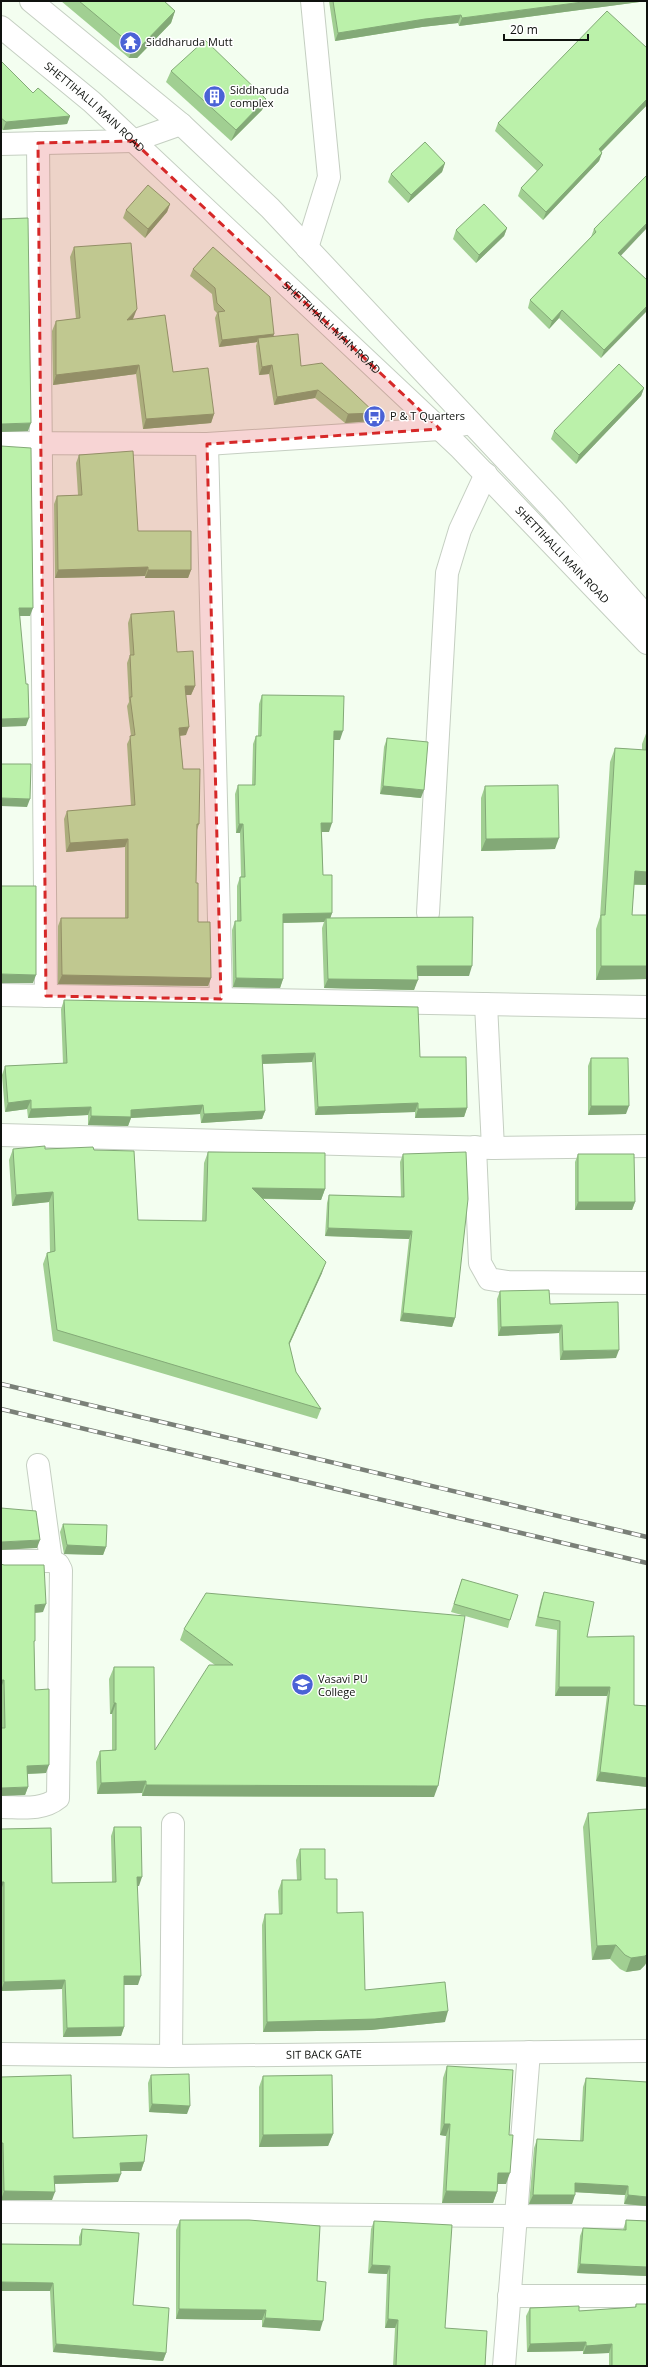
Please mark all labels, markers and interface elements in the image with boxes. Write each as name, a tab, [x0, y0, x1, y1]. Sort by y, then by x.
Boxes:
scale bar	[504, 16, 588, 42]
text: 20 m	[510, 21, 538, 38]
temple icon: Siddharuda Mutt	[118, 29, 144, 55]
place label: Siddharuda Mutt	[146, 34, 233, 49]
street label: SHETTIHALLI MAIN ROAD	[42, 58, 148, 155]
place label: Siddharuda complex	[230, 82, 289, 110]
building icon: Siddharuda complex	[202, 83, 228, 109]
street label: SHETTIHALLI MAIN ROAD	[280, 277, 384, 377]
bus stop icon: P & T Quarters	[361, 403, 387, 429]
place label: P & T Quarters	[390, 408, 465, 423]
street label: SHETTIHALLI MAIN ROAD	[513, 503, 613, 606]
place label: Vasavi PU College	[318, 1671, 368, 1699]
school or university icon: Vasavi PU College	[290, 1672, 316, 1698]
street label: SIT BACK GATE	[286, 2046, 362, 2062]

